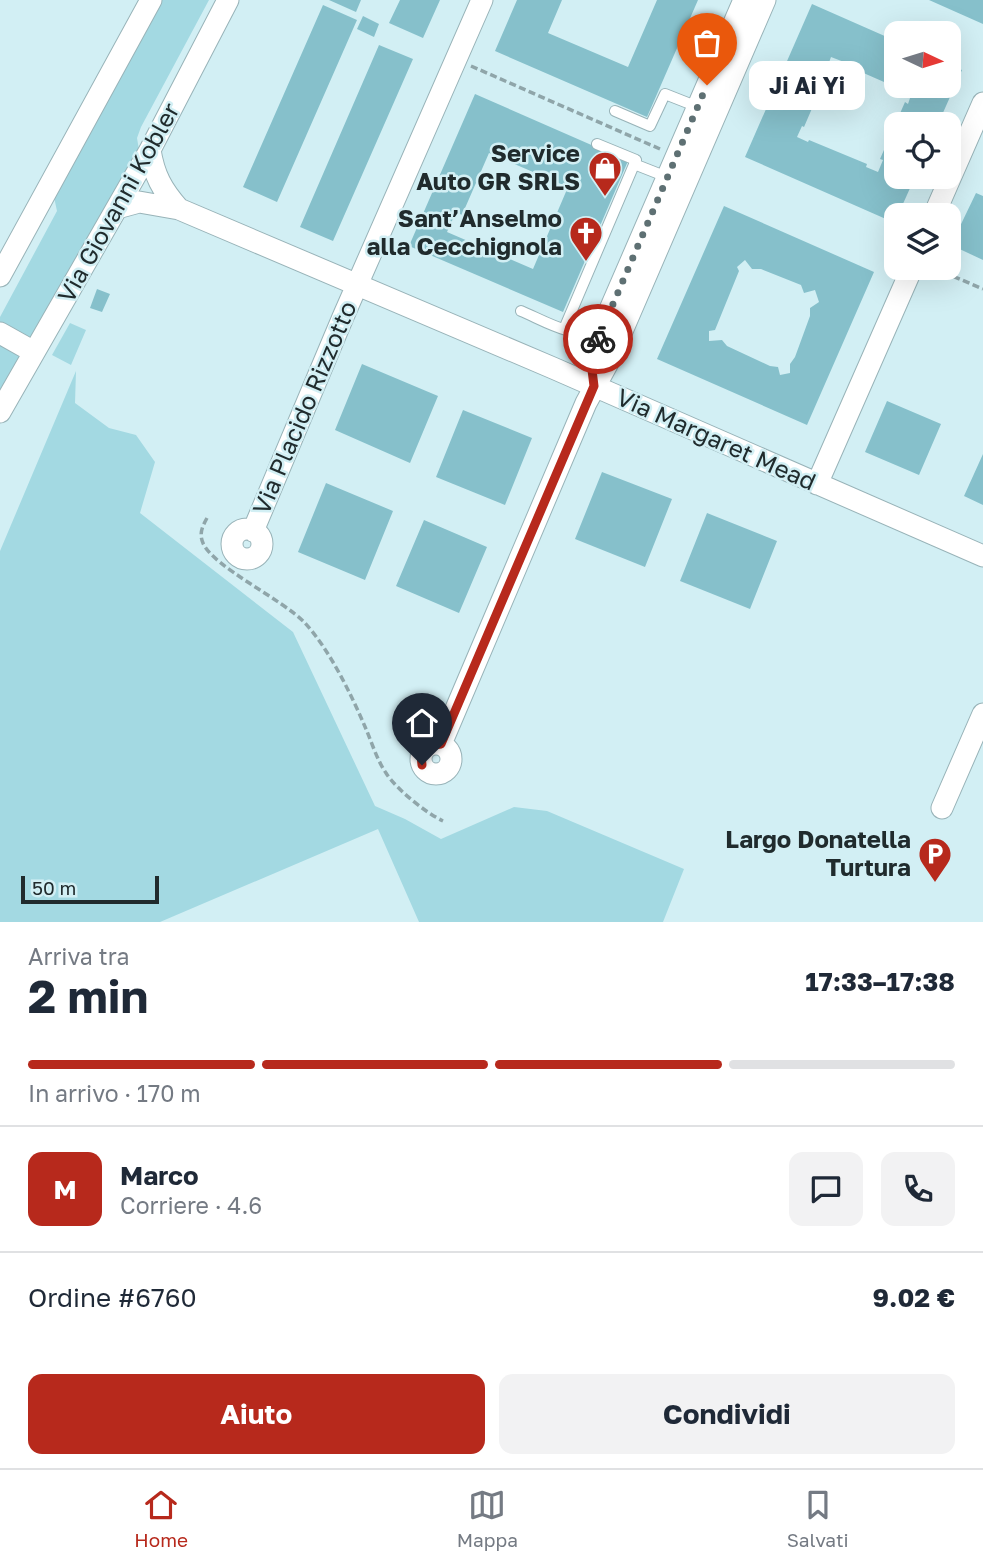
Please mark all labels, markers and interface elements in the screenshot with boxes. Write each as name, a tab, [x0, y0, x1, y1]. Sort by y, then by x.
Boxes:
pin	[677, 13, 737, 85]
north arrow	[884, 21, 961, 98]
map controls	[884, 21, 961, 280]
icon: bag	[688, 24, 726, 62]
callout: Ji Ai Yi	[749, 60, 864, 110]
text: Ji Ai Yi	[769, 71, 845, 99]
street label: Via Giovanni Kobler	[51, 97, 185, 307]
button: locate	[884, 112, 961, 189]
place label: Service Auto GR SRLS	[416, 138, 580, 195]
shop icon: Service Auto GR SRLS	[586, 149, 624, 198]
place label: Sant’Anselmo alla Cecchignola	[367, 203, 562, 260]
button: layers	[884, 203, 961, 280]
church icon: Sant’Anselmo alla Cecchignola	[567, 214, 605, 263]
street label: Via Placido Rizzotto	[246, 296, 362, 518]
courier	[563, 304, 633, 374]
icon: bike	[579, 320, 617, 358]
street label: Via Margaret Mead	[612, 382, 821, 496]
pin	[392, 693, 452, 765]
icon: home	[403, 704, 441, 742]
place label: Largo Donatella Turtura	[725, 824, 911, 881]
parking icon: Largo Donatella Turtura	[916, 835, 954, 884]
scale bar	[21, 873, 159, 905]
text: 50 m	[32, 876, 76, 899]
text: Arriva tra	[28, 942, 129, 970]
text: 17:33–17:38	[805, 966, 955, 997]
text: 2 min	[28, 968, 148, 1023]
text: In arrivo · 170 m	[28, 1079, 201, 1107]
button: chat	[789, 1152, 863, 1226]
button: phone	[881, 1152, 955, 1226]
text: Marco	[120, 1160, 199, 1191]
text: M	[53, 1174, 77, 1205]
text: Corriere · 4.6	[120, 1191, 262, 1219]
text: Ordine #6760	[28, 1282, 197, 1313]
text: 9.02 €	[873, 1282, 955, 1313]
button: Aiuto	[28, 1374, 485, 1454]
button: Condividi	[499, 1374, 955, 1454]
tab: Home	[134, 1486, 188, 1551]
tab: Mappa	[457, 1486, 518, 1551]
tab: Salvati	[787, 1486, 849, 1551]

